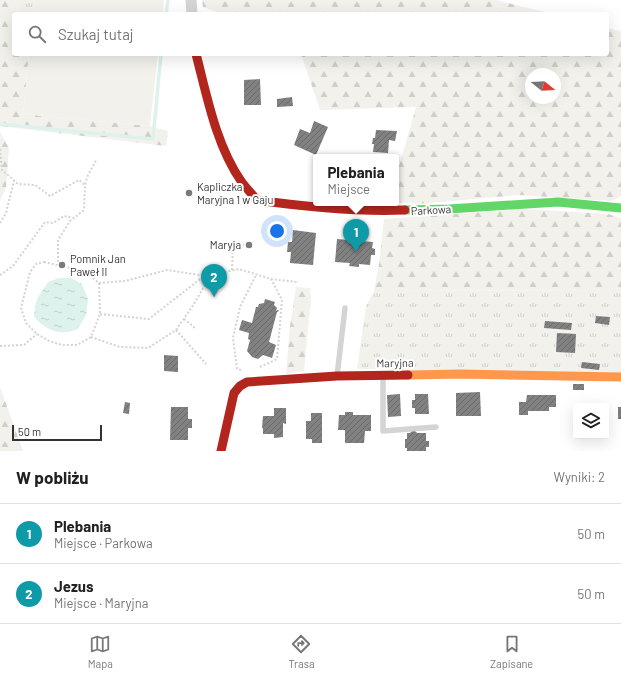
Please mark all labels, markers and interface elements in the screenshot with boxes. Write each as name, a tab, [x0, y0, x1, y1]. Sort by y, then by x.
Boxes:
search box	[12, 12, 609, 56]
icon: search	[26, 23, 48, 45]
text: Szukaj tutaj	[58, 25, 134, 43]
north arrow	[525, 68, 561, 104]
popup	[313, 154, 399, 206]
text: Plebania	[327, 163, 385, 181]
place label: Kapliczka Maryjna 1 w Gaju	[197, 180, 273, 206]
text: Miejsce	[327, 181, 370, 197]
marker: Kapliczka Maryjna 1 w Gaju	[184, 188, 194, 198]
street label: Parkowa	[410, 202, 452, 217]
pin: 1	[343, 219, 369, 252]
your location	[267, 221, 287, 241]
place label: Maryja	[210, 238, 241, 251]
marker: Maryja	[244, 240, 254, 250]
place label: Pomnik Jan Paweł II	[70, 252, 126, 278]
marker: Pomnik Jan Paweł II	[57, 260, 67, 270]
pin: 2	[201, 264, 227, 297]
street label: Maryjna	[376, 356, 414, 369]
map controls	[573, 403, 609, 439]
button: layers	[573, 403, 609, 439]
scale bar	[12, 423, 102, 442]
text: 50 m	[18, 425, 41, 438]
text: W pobliżu	[16, 467, 89, 487]
text: Wyniki: 2	[554, 469, 605, 485]
text: Plebania	[54, 517, 111, 535]
text: 1	[27, 526, 31, 542]
text: 50 m	[578, 526, 605, 542]
text: Miejsce · Parkowa	[54, 535, 153, 551]
text: Jezus	[54, 577, 94, 595]
text: 2	[25, 586, 33, 602]
text: 50 m	[578, 586, 605, 602]
text: Miejsce · Maryjna	[54, 595, 148, 611]
tab: Mapa	[88, 633, 113, 670]
tab: Trasa	[288, 633, 315, 670]
tab: Zapisane	[490, 633, 533, 670]

